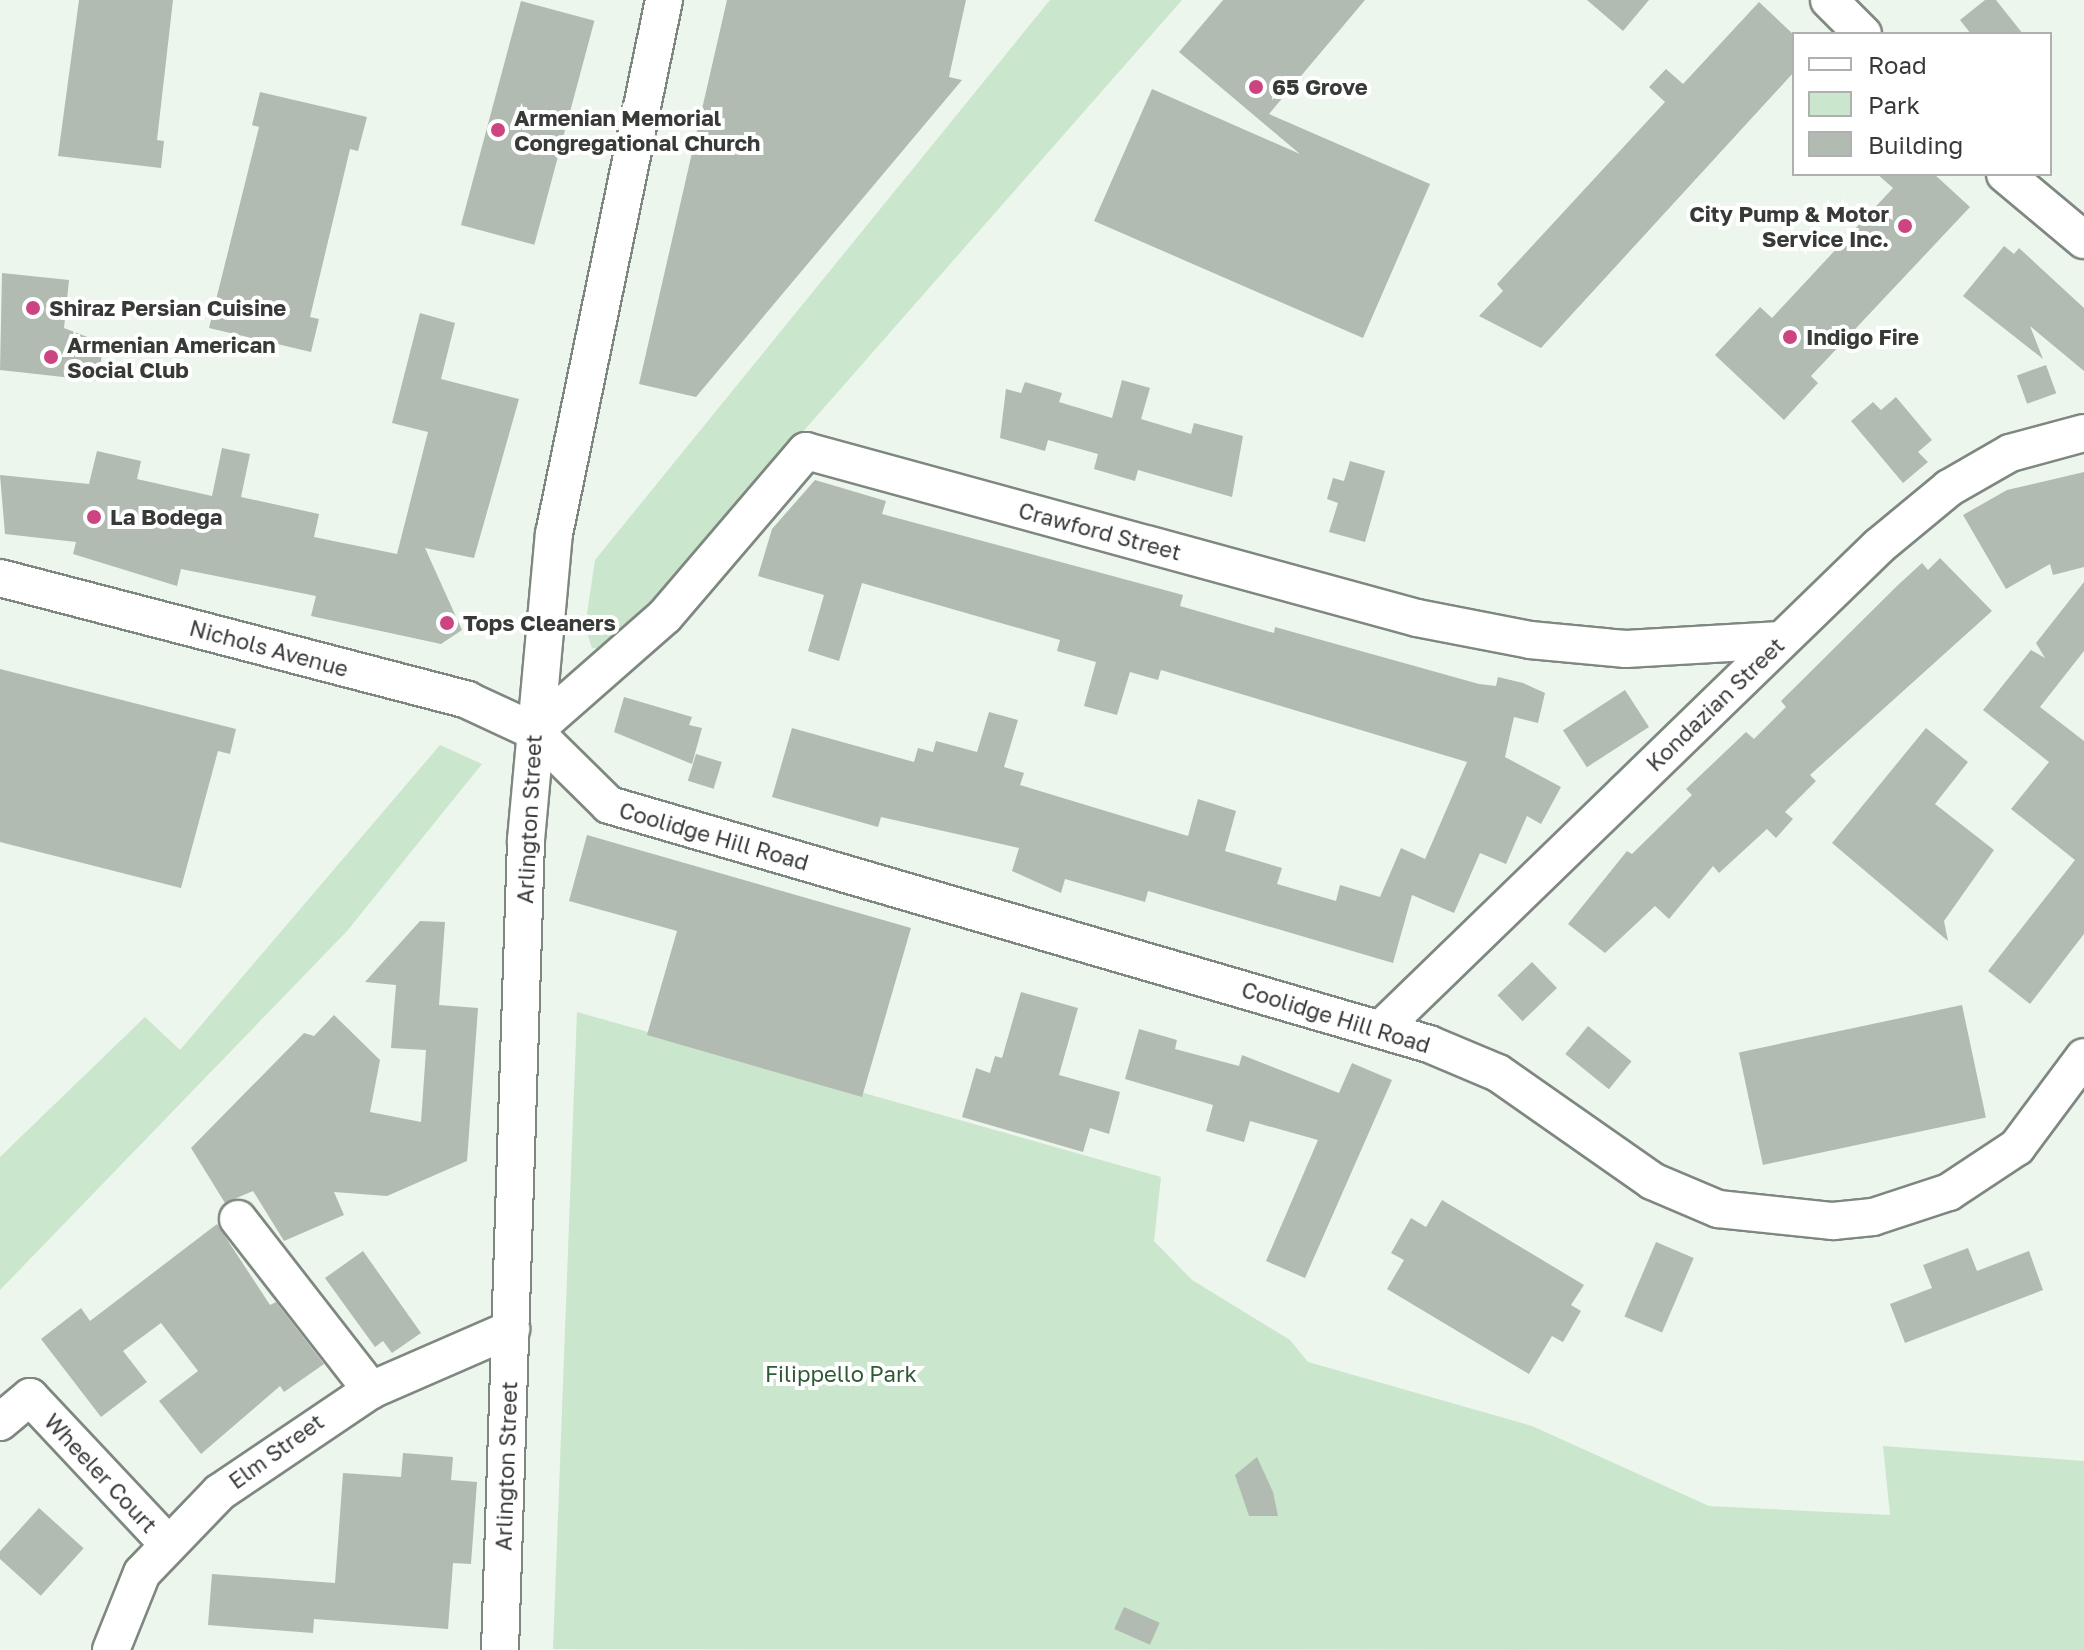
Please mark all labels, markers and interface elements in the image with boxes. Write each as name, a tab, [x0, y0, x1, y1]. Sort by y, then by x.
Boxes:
legend	[1792, 32, 2052, 176]
text: Road	[1868, 50, 1927, 79]
place label: 65 Grove	[1272, 74, 1368, 100]
marker: 65 Grove	[1247, 78, 1265, 96]
text: Park	[1868, 90, 1920, 119]
place label: Armenian Memorial Congregational Church	[514, 104, 760, 156]
marker: Armenian Memorial Congregational Church	[489, 121, 507, 139]
text: Building	[1868, 130, 1963, 159]
place label: City Pump & Motor Service Inc.	[1689, 200, 1889, 252]
marker: City Pump & Motor Service Inc.	[1896, 217, 1914, 235]
place label: Shiraz Persian Cuisine	[49, 295, 286, 321]
marker: Shiraz Persian Cuisine	[24, 299, 42, 317]
place label: Indigo Fire	[1806, 324, 1919, 350]
marker: Indigo Fire	[1781, 328, 1799, 346]
place label: Armenian American Social Club	[67, 331, 276, 382]
marker: Armenian American Social Club	[42, 348, 60, 366]
street label: Crawford Street	[1016, 497, 1184, 565]
place label: La Bodega	[110, 504, 223, 530]
marker: La Bodega	[85, 508, 103, 526]
place label: Tops Cleaners	[463, 610, 616, 636]
street label: Nichols Avenue	[187, 614, 351, 682]
marker: Tops Cleaners	[438, 614, 456, 632]
street label: Kondazian Street	[1641, 632, 1789, 776]
street label: Arlington Street	[511, 734, 547, 904]
street label: Coolidge Hill Road	[616, 796, 812, 876]
street label: Coolidge Hill Road	[1239, 976, 1433, 1058]
park label: Filippello Park	[765, 1361, 917, 1387]
street label: Arlington Street	[490, 1381, 522, 1551]
street label: Wheeler Court	[39, 1408, 163, 1538]
street label: Elm Street	[224, 1408, 328, 1494]

